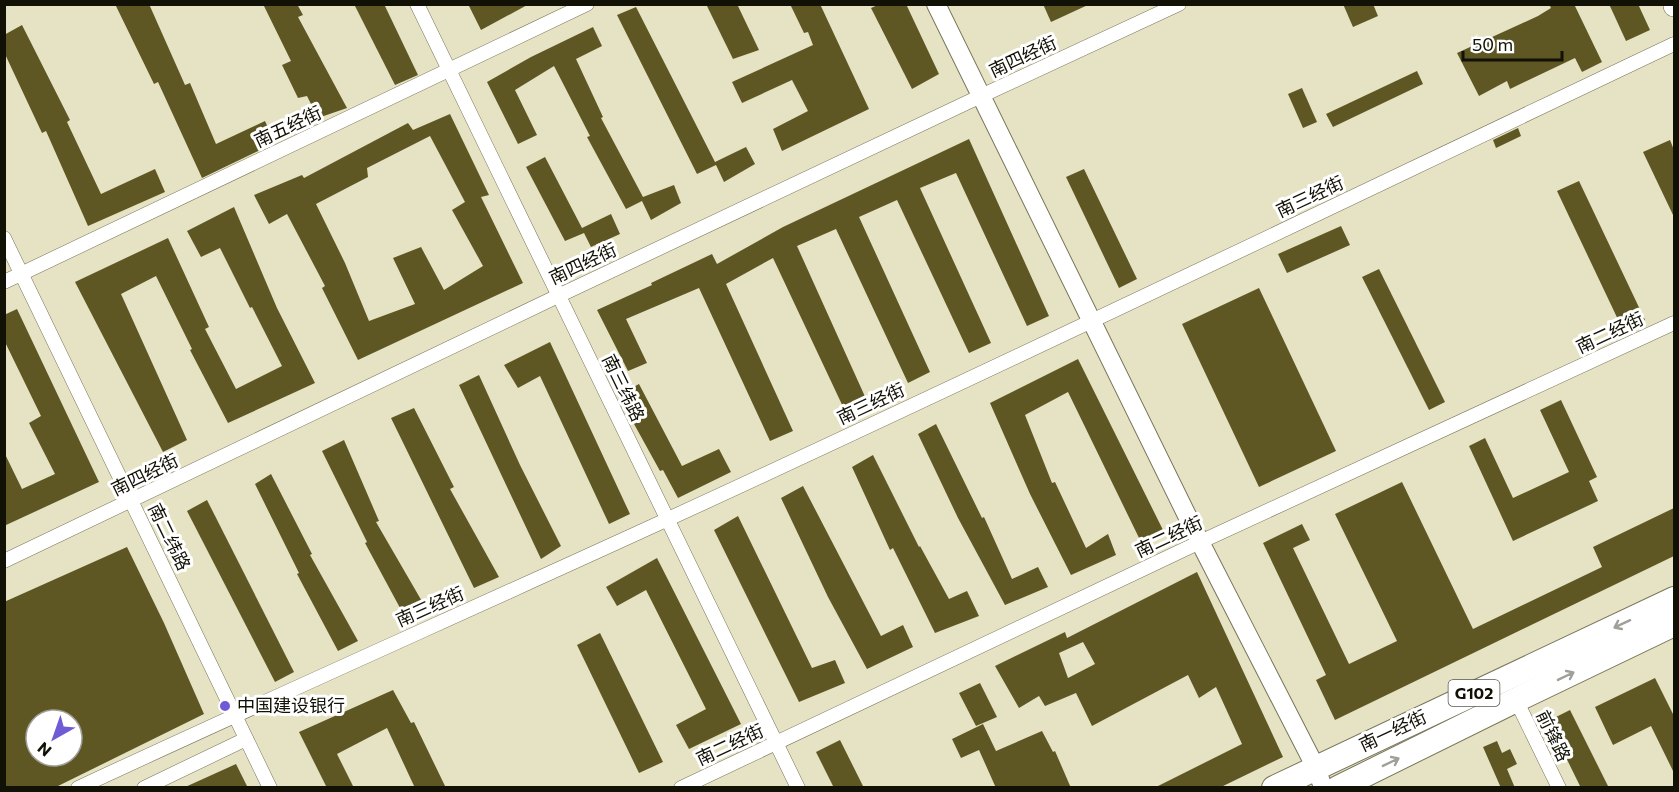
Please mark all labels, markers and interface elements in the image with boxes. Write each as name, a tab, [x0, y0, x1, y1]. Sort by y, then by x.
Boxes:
scale bar	[1463, 24, 1562, 62]
street label: 南四经街	[985, 31, 1060, 81]
text: 50 m	[1472, 33, 1513, 55]
street label: 南五经街	[250, 101, 325, 151]
street label: 南三经街	[1272, 171, 1347, 221]
street label: 南四经街	[545, 238, 620, 288]
street label: 南二经街	[1572, 307, 1647, 357]
street label: 南三纬路	[598, 350, 650, 425]
street label: 南三经街	[833, 378, 908, 428]
street label: 南四经街	[107, 448, 182, 500]
street label: 南二纬路	[144, 499, 196, 574]
street label: 南二经街	[1131, 511, 1206, 561]
street label: 南三经街	[392, 581, 467, 631]
one-way arrow	[1613, 618, 1631, 630]
one-way arrow	[1556, 669, 1574, 681]
road number: G102	[1448, 680, 1500, 706]
place label: 中国建设银行	[237, 694, 345, 716]
marker: 中国建设银行	[218, 699, 232, 713]
street label: 南一经街	[1355, 705, 1430, 755]
street label: 前锋路	[1532, 706, 1576, 765]
north arrow	[24, 708, 84, 768]
street label: 南二经街	[692, 719, 767, 769]
text: N	[33, 739, 55, 761]
one-way arrow	[1381, 755, 1399, 767]

